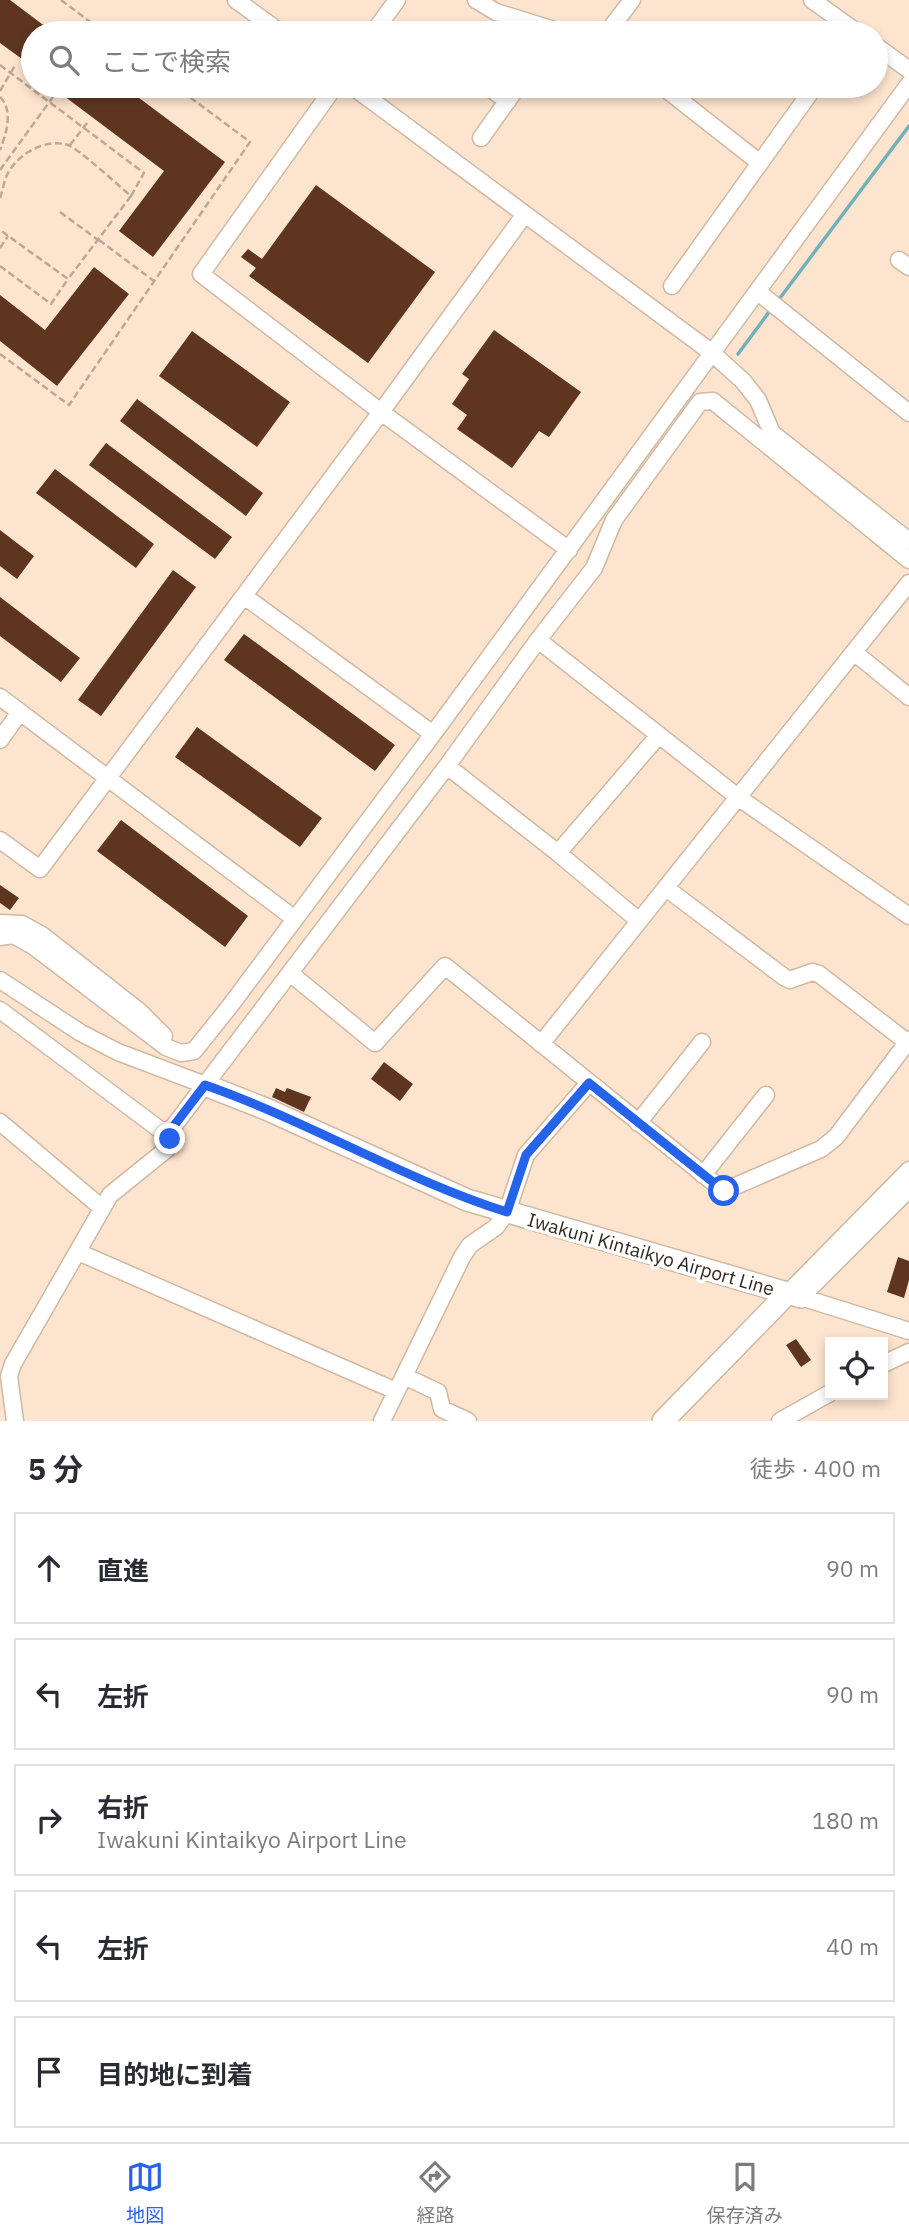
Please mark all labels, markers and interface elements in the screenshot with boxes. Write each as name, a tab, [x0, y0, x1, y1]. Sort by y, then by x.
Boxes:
search box	[21, 21, 888, 98]
icon: search	[45, 41, 83, 79]
text: ここで検索	[101, 44, 231, 78]
route end	[154, 1123, 185, 1154]
route start	[708, 1175, 739, 1206]
street label: Iwakuni Kintaikyo Airport Line	[525, 1207, 777, 1301]
map controls	[825, 1337, 888, 1400]
button: locate	[825, 1337, 888, 1400]
text: 5 分	[28, 1449, 83, 1488]
text: 徒歩 · 400 m	[750, 1453, 881, 1483]
icon: ahead	[30, 1549, 68, 1587]
text: 直進	[97, 1553, 149, 1587]
text: 90 m	[826, 1553, 879, 1583]
icon: left	[30, 1675, 68, 1713]
text: 左折	[97, 1679, 149, 1713]
text: 90 m	[826, 1679, 879, 1709]
text: 右折	[97, 1790, 149, 1824]
icon: right	[30, 1801, 68, 1839]
text: 180 m	[812, 1805, 879, 1835]
text: Iwakuni Kintaikyo Airport Line	[97, 1824, 407, 1854]
icon: left	[30, 1927, 68, 1965]
text: 左折	[97, 1931, 149, 1965]
text: 40 m	[826, 1931, 879, 1961]
icon: arrive	[30, 2053, 68, 2091]
text: 目的地に到着	[97, 2057, 253, 2091]
tab: 地図	[126, 2158, 164, 2227]
tab: 経路	[416, 2158, 455, 2227]
tab: 保存済み	[707, 2158, 783, 2227]

